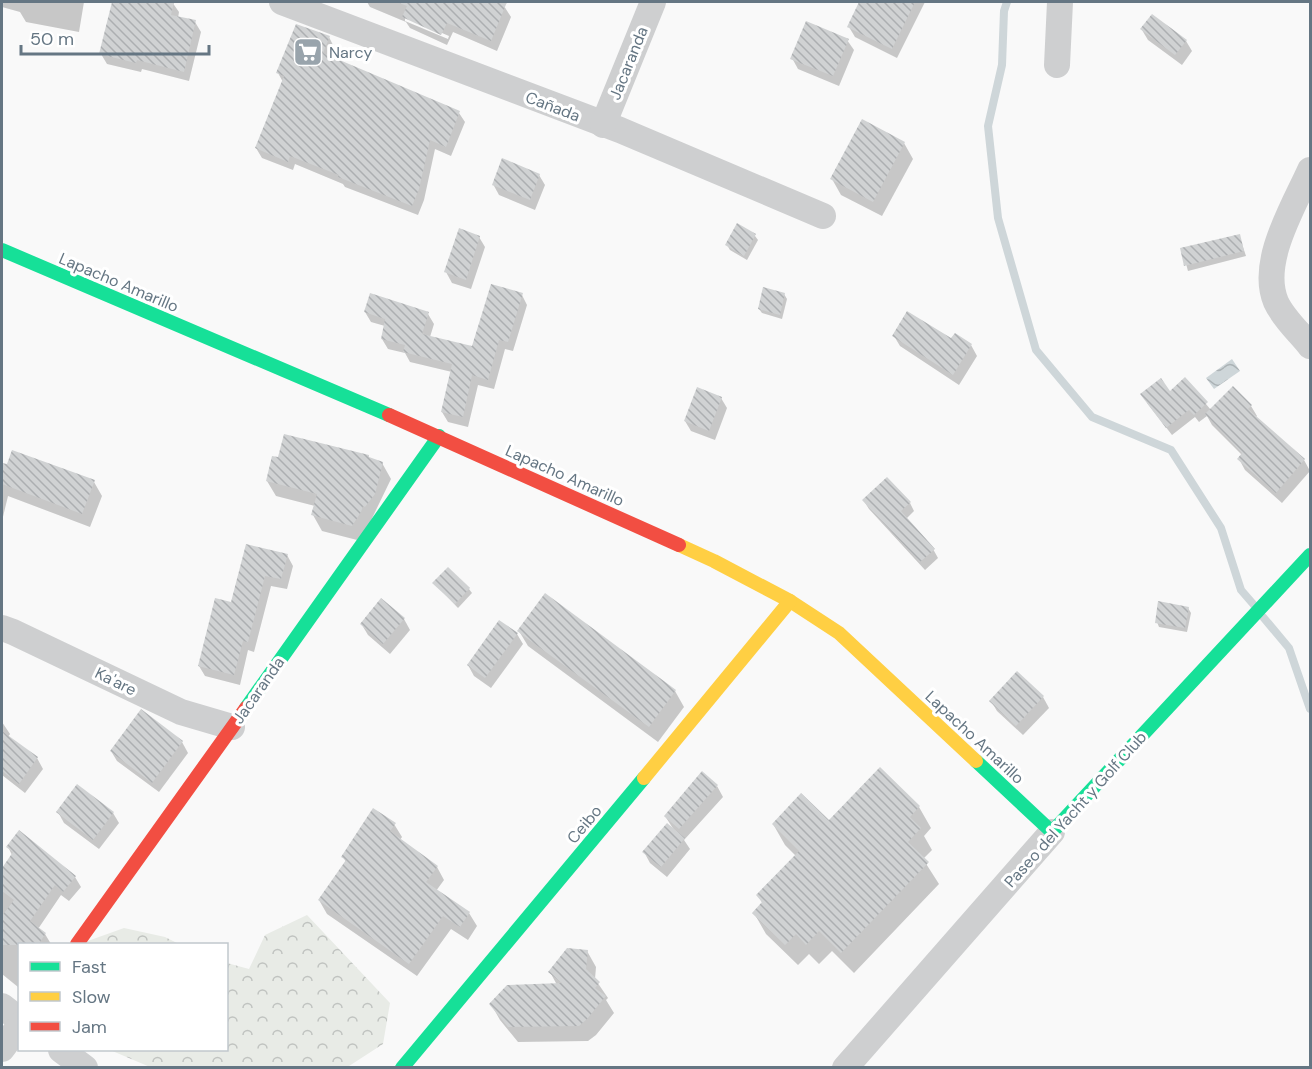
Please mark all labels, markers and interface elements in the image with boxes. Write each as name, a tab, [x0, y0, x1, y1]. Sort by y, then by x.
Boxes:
scale bar	[21, 18, 208, 56]
street label: Jacaranda	[604, 23, 653, 103]
text: 50 m	[30, 27, 74, 51]
supermarket icon: Narcy	[292, 36, 324, 68]
place label: Narcy	[329, 42, 373, 63]
street label: Cañada	[523, 86, 583, 126]
street label: Lapacho Amarillo	[56, 248, 182, 317]
street label: Lapacho Amarillo	[502, 440, 627, 511]
street label: Jacaranda	[228, 653, 289, 728]
street label: Ka'are	[92, 662, 140, 700]
street label: Lapacho Amarillo	[921, 686, 1029, 789]
street label: Paseo del Yacht y Golf Club	[1000, 727, 1151, 892]
street label: Ceibo	[562, 801, 607, 848]
legend	[18, 943, 228, 1051]
text: Fast	[72, 955, 107, 979]
text: Slow	[72, 985, 111, 1009]
text: Jam	[72, 1015, 107, 1039]

